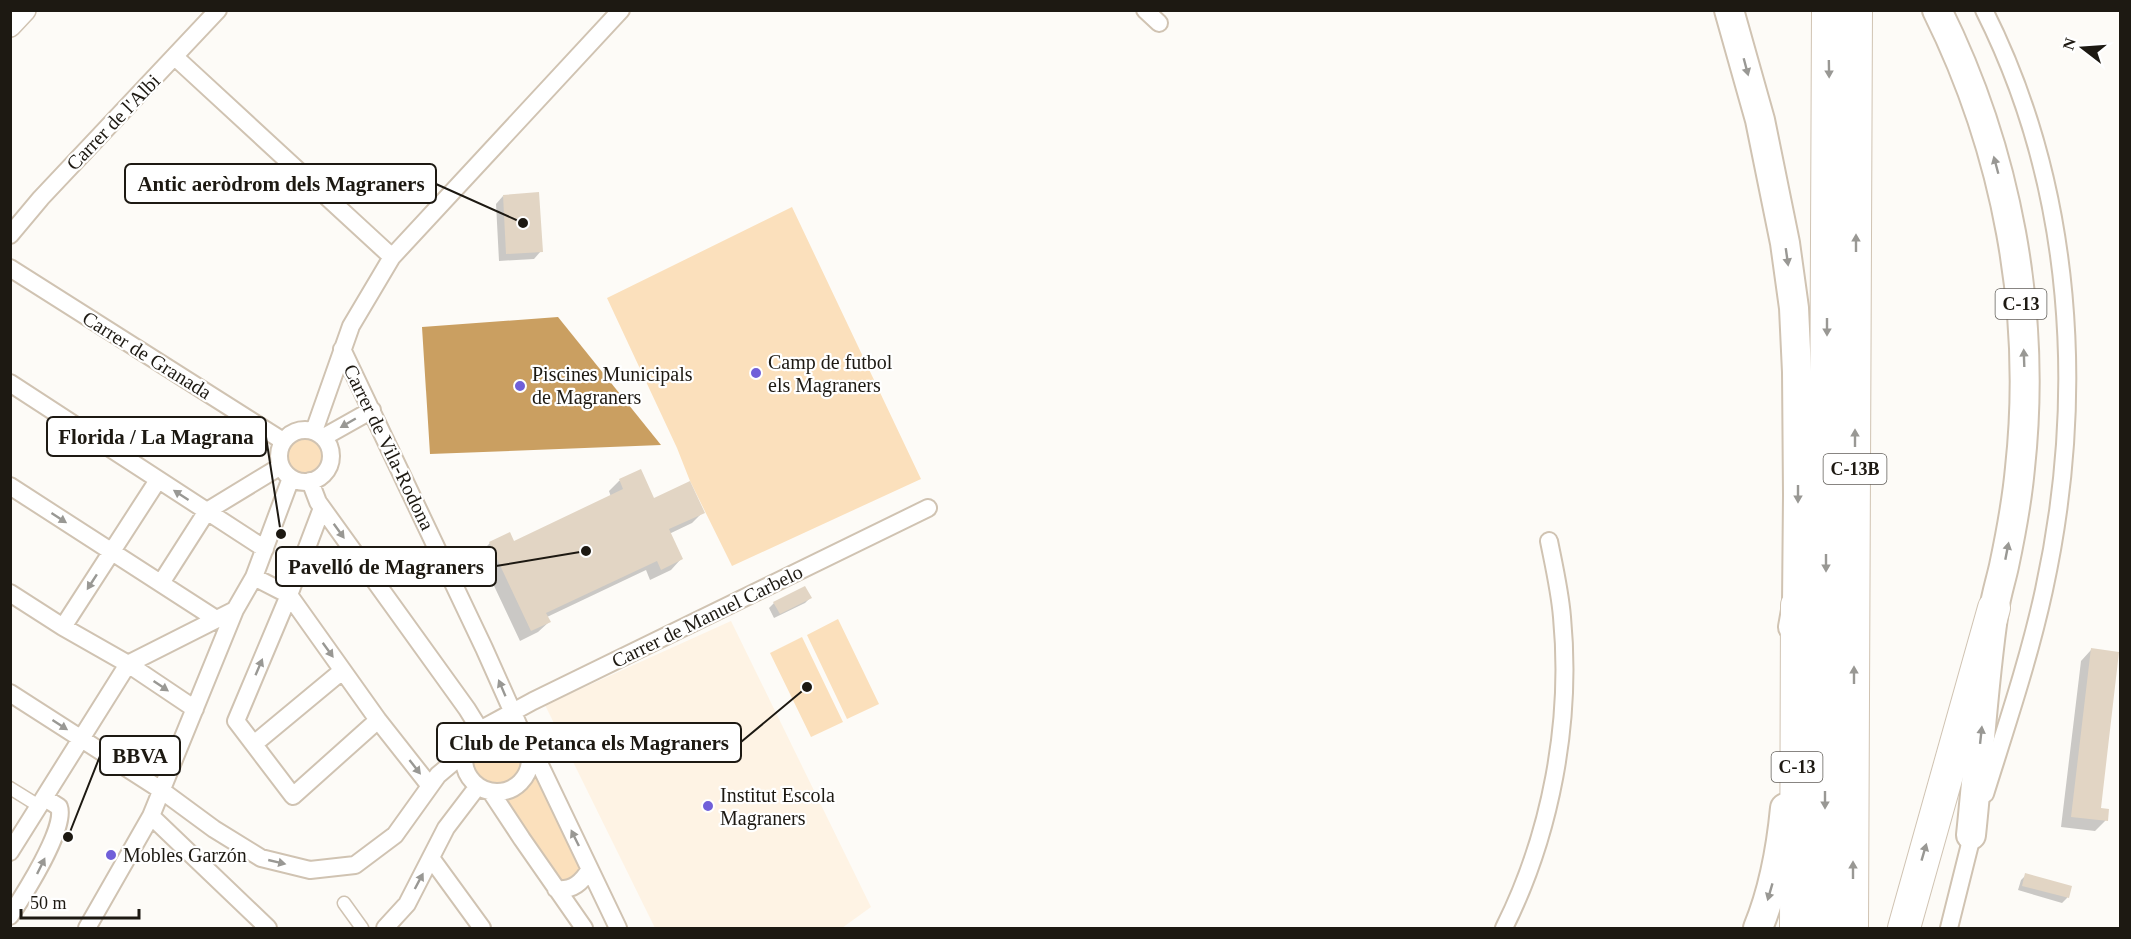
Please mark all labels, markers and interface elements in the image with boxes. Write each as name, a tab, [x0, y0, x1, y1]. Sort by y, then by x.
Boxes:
north arrow	[2053, 18, 2113, 78]
text: N	[2059, 35, 2079, 52]
one-way arrow	[1742, 58, 1751, 76]
one-way arrow	[1824, 59, 1834, 78]
street label: Carrer de l'Albi	[62, 69, 165, 174]
one-way arrow	[1991, 156, 2000, 174]
callout: Antic aeròdrom dels Magraners	[125, 164, 436, 203]
text: Antic aeròdrom dels Magraners	[137, 172, 425, 196]
one-way arrow	[1851, 234, 1861, 253]
one-way arrow	[1782, 248, 1791, 267]
road number: C-13	[1996, 289, 2046, 319]
street label: Carrer de Granada	[79, 307, 216, 404]
one-way arrow	[1822, 317, 1832, 336]
one-way arrow	[2019, 348, 2029, 367]
place label: Camp de futbol els Magraners	[768, 351, 893, 397]
street label: Carrer de Vila-Rodona	[339, 361, 439, 534]
place label: Piscines Municipals de Magraners	[532, 363, 693, 409]
marker: Camp de futbol els Magraners	[749, 366, 763, 380]
marker: Piscines Municipals de Magraners	[513, 379, 527, 393]
callout: Florida / La Magrana	[47, 417, 266, 456]
one-way arrow	[340, 418, 356, 429]
text: Florida / La Magrana	[58, 425, 254, 449]
one-way arrow	[1850, 429, 1860, 448]
road number: C-13B	[1824, 454, 1886, 484]
one-way arrow	[1793, 484, 1803, 503]
one-way arrow	[172, 489, 189, 500]
one-way arrow	[51, 512, 68, 523]
one-way arrow	[333, 523, 345, 539]
one-way arrow	[2003, 542, 2012, 561]
callout: Pavelló de Magraners	[276, 547, 496, 586]
one-way arrow	[1821, 554, 1831, 573]
text: Pavelló de Magraners	[288, 555, 484, 579]
street label: Carrer de Manuel Carbelo	[608, 560, 806, 672]
one-way arrow	[87, 574, 98, 590]
one-way arrow	[322, 642, 334, 658]
one-way arrow	[255, 658, 264, 676]
one-way arrow	[1849, 666, 1858, 685]
one-way arrow	[497, 679, 506, 697]
one-way arrow	[153, 680, 169, 692]
one-way arrow	[51, 720, 68, 731]
callout: Club de Petanca els Magraners	[437, 723, 741, 762]
one-way arrow	[1976, 726, 1986, 745]
text: Club de Petanca els Magraners	[449, 731, 729, 755]
callout: BBVA	[100, 736, 180, 775]
text: BBVA	[112, 744, 169, 768]
road number: C-13	[1772, 752, 1822, 782]
one-way arrow	[408, 759, 420, 774]
place label: Institut Escola Magraners	[720, 784, 835, 830]
one-way arrow	[1820, 791, 1830, 810]
marker: Institut Escola Magraners	[701, 799, 715, 813]
one-way arrow	[571, 829, 580, 846]
one-way arrow	[1920, 843, 1929, 861]
place label: Mobles Garzón	[123, 844, 247, 866]
marker: Mobles Garzón	[104, 848, 118, 862]
one-way arrow	[36, 857, 45, 874]
one-way arrow	[268, 858, 286, 868]
one-way arrow	[1848, 861, 1858, 880]
one-way arrow	[413, 872, 423, 890]
scale bar	[21, 882, 140, 920]
one-way arrow	[1765, 883, 1775, 902]
text: 50 m	[30, 893, 67, 913]

